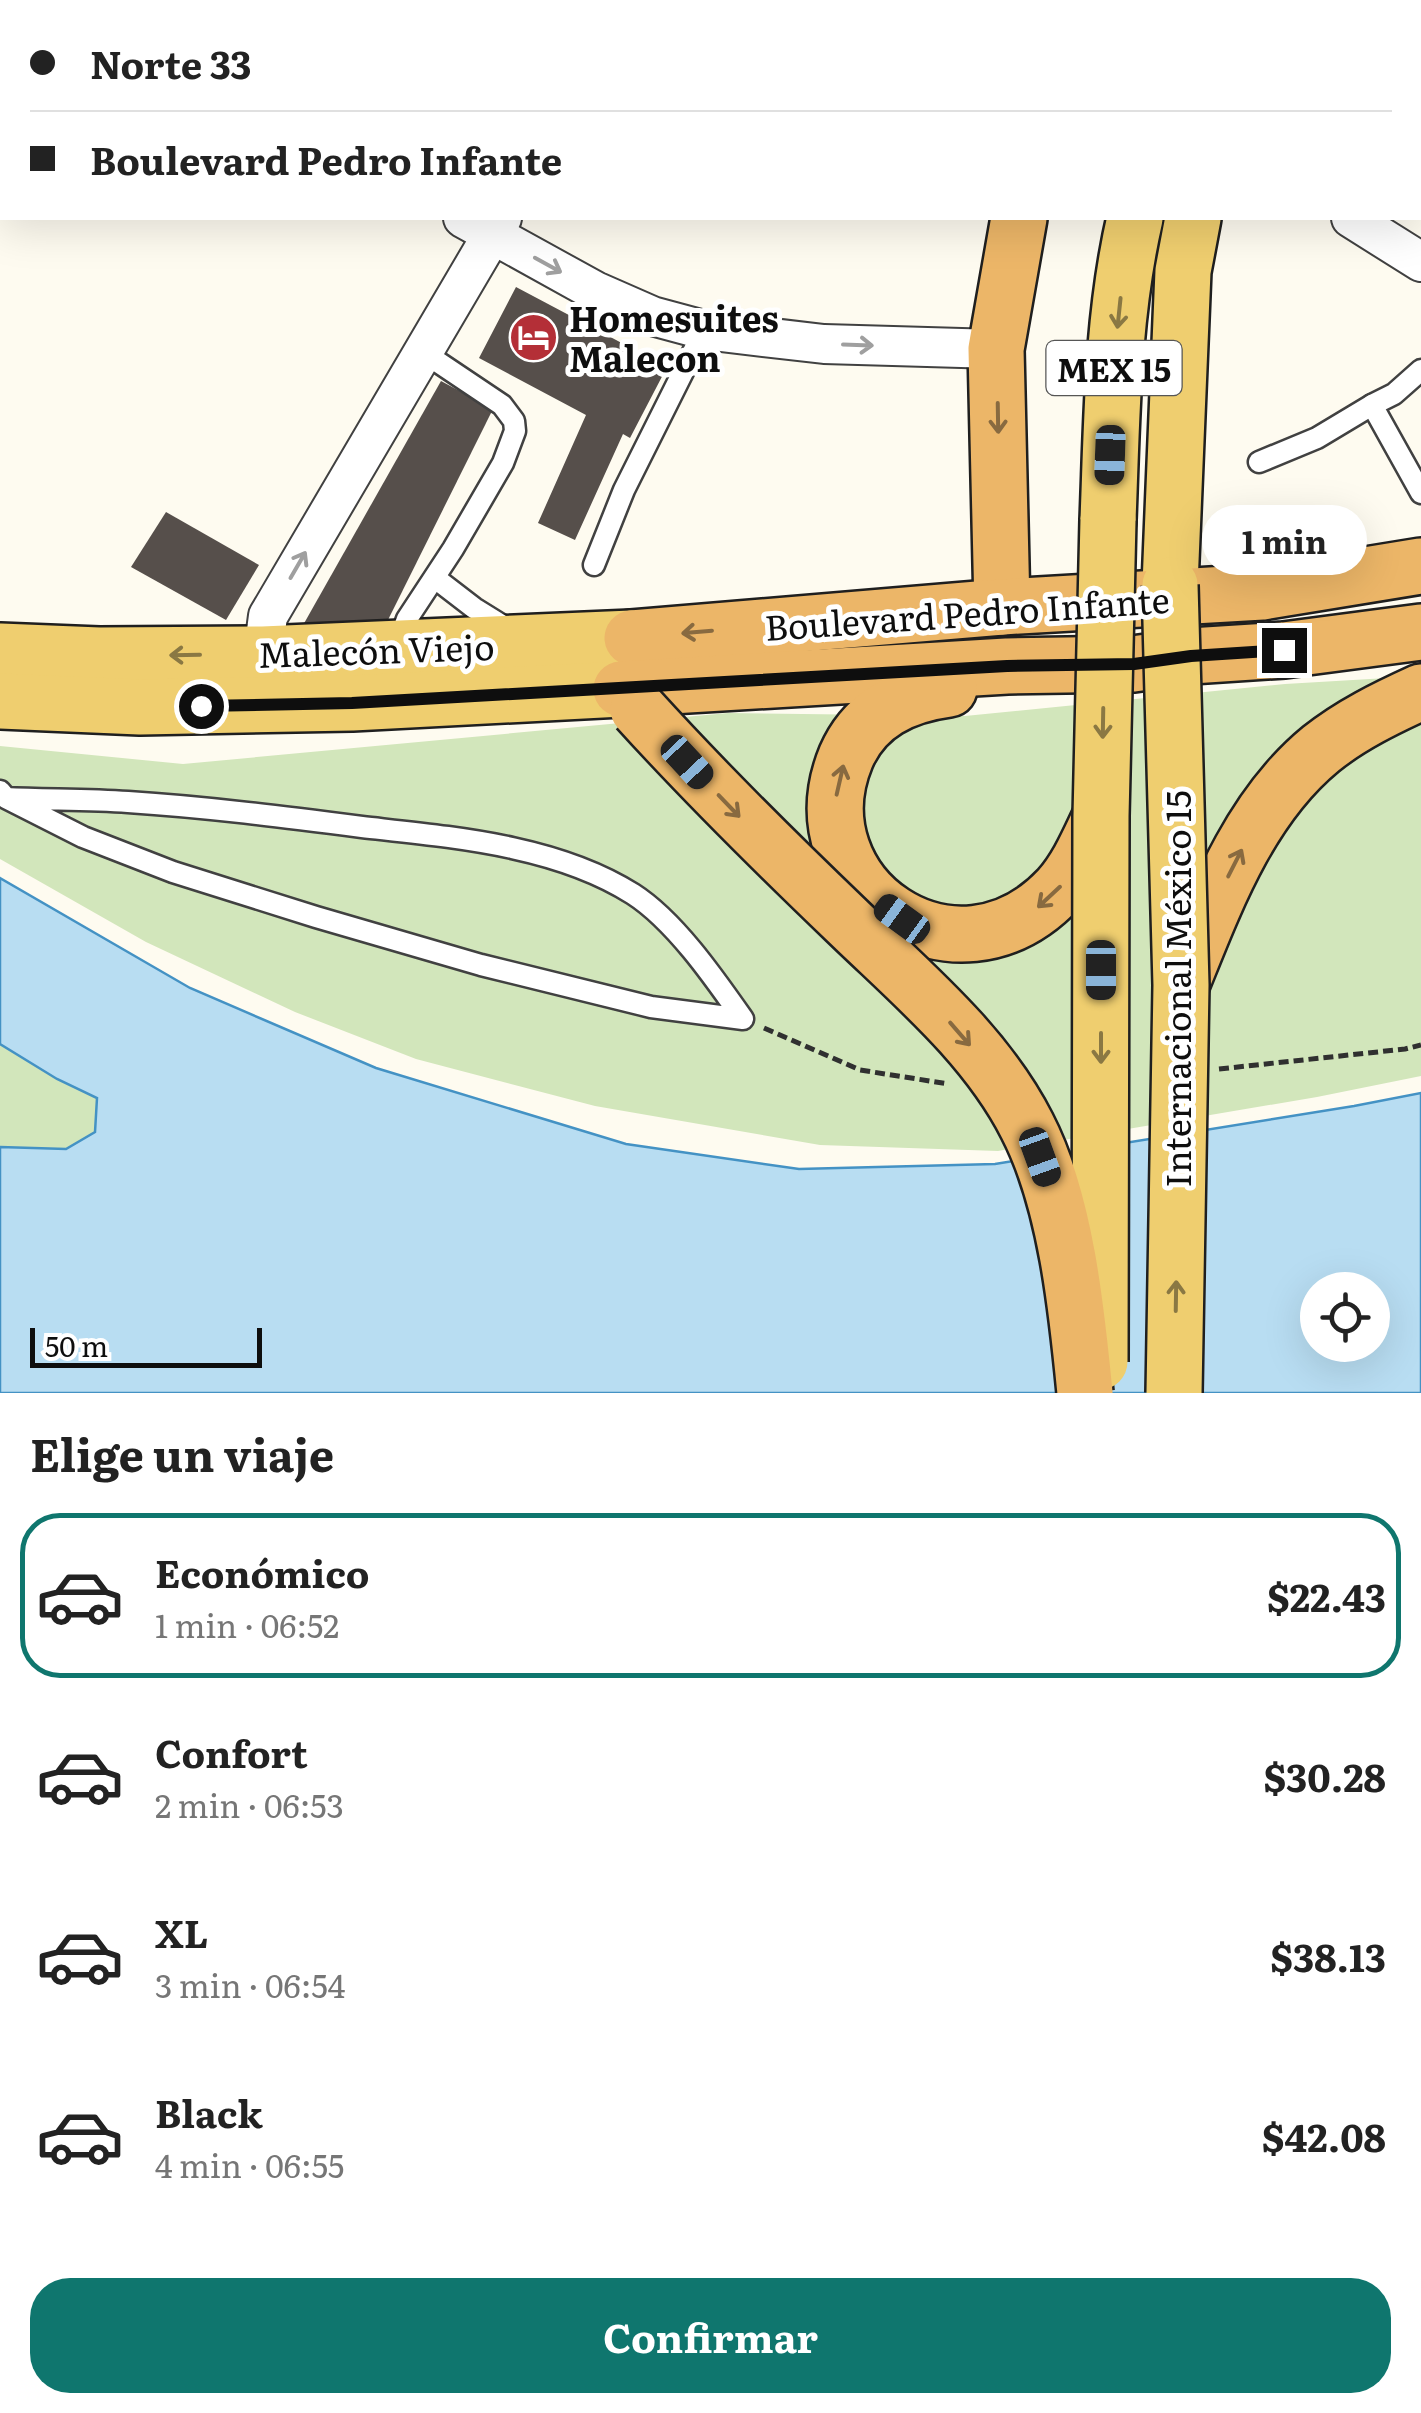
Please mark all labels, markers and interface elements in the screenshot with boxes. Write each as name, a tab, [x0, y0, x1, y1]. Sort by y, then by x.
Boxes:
text: Norte 33	[90, 34, 251, 91]
text: Boulevard Pedro Infante	[90, 130, 562, 187]
one-way arrow	[533, 255, 562, 275]
place label: Homesuites Malecon	[569, 291, 779, 383]
one-way arrow	[1109, 297, 1128, 329]
hotel icon: Homesuites Malecon	[508, 311, 560, 363]
one-way arrow	[842, 336, 874, 355]
road number: MEX 15	[1046, 341, 1182, 395]
one-way arrow	[988, 401, 1007, 433]
car	[1094, 424, 1126, 486]
callout: 1 min	[1202, 505, 1366, 575]
text: 1 min	[1242, 516, 1327, 564]
one-way arrow	[288, 551, 308, 580]
street label: Boulevard Pedro Infante	[763, 572, 1171, 652]
street label: Malecón Viejo	[257, 619, 495, 679]
one-way arrow	[682, 623, 714, 642]
route end	[1262, 628, 1307, 673]
one-way arrow	[169, 646, 202, 664]
route start	[179, 684, 224, 729]
one-way arrow	[1094, 706, 1113, 738]
car	[656, 730, 718, 794]
one-way arrow	[832, 765, 850, 797]
street label: Internacional México 15	[1150, 790, 1202, 1188]
one-way arrow	[716, 794, 740, 818]
one-way arrow	[1226, 849, 1245, 879]
one-way arrow	[1037, 885, 1062, 908]
car	[869, 889, 935, 949]
car	[1086, 940, 1116, 1000]
one-way arrow	[949, 1021, 972, 1046]
one-way arrow	[1092, 1030, 1110, 1063]
car	[1016, 1124, 1064, 1190]
map controls	[1300, 1272, 1390, 1362]
button: locate	[1300, 1272, 1390, 1362]
one-way arrow	[1166, 1280, 1185, 1312]
scale bar	[30, 1323, 262, 1368]
text: 50 m	[45, 1324, 108, 1366]
text: Elige un viaje	[30, 1419, 334, 1486]
text: Económico	[155, 1543, 370, 1600]
icon: car	[35, 1551, 125, 1641]
text: $22.43	[1267, 1567, 1386, 1624]
text: 1 min · 06:52	[155, 1600, 339, 1648]
text: Confort	[155, 1723, 308, 1780]
icon: car	[35, 1731, 125, 1821]
text: $30.28	[1263, 1747, 1386, 1804]
text: 2 min · 06:53	[155, 1780, 344, 1828]
text: XL	[155, 1903, 208, 1960]
icon: car	[35, 1911, 125, 2001]
text: $38.13	[1270, 1927, 1386, 1984]
text: 3 min · 06:54	[155, 1960, 345, 2008]
text: Black	[155, 2083, 263, 2140]
icon: car	[35, 2091, 125, 2181]
text: $42.08	[1262, 2107, 1386, 2164]
text: 4 min · 06:55	[155, 2140, 344, 2188]
button: Confirmar	[30, 2278, 1391, 2393]

